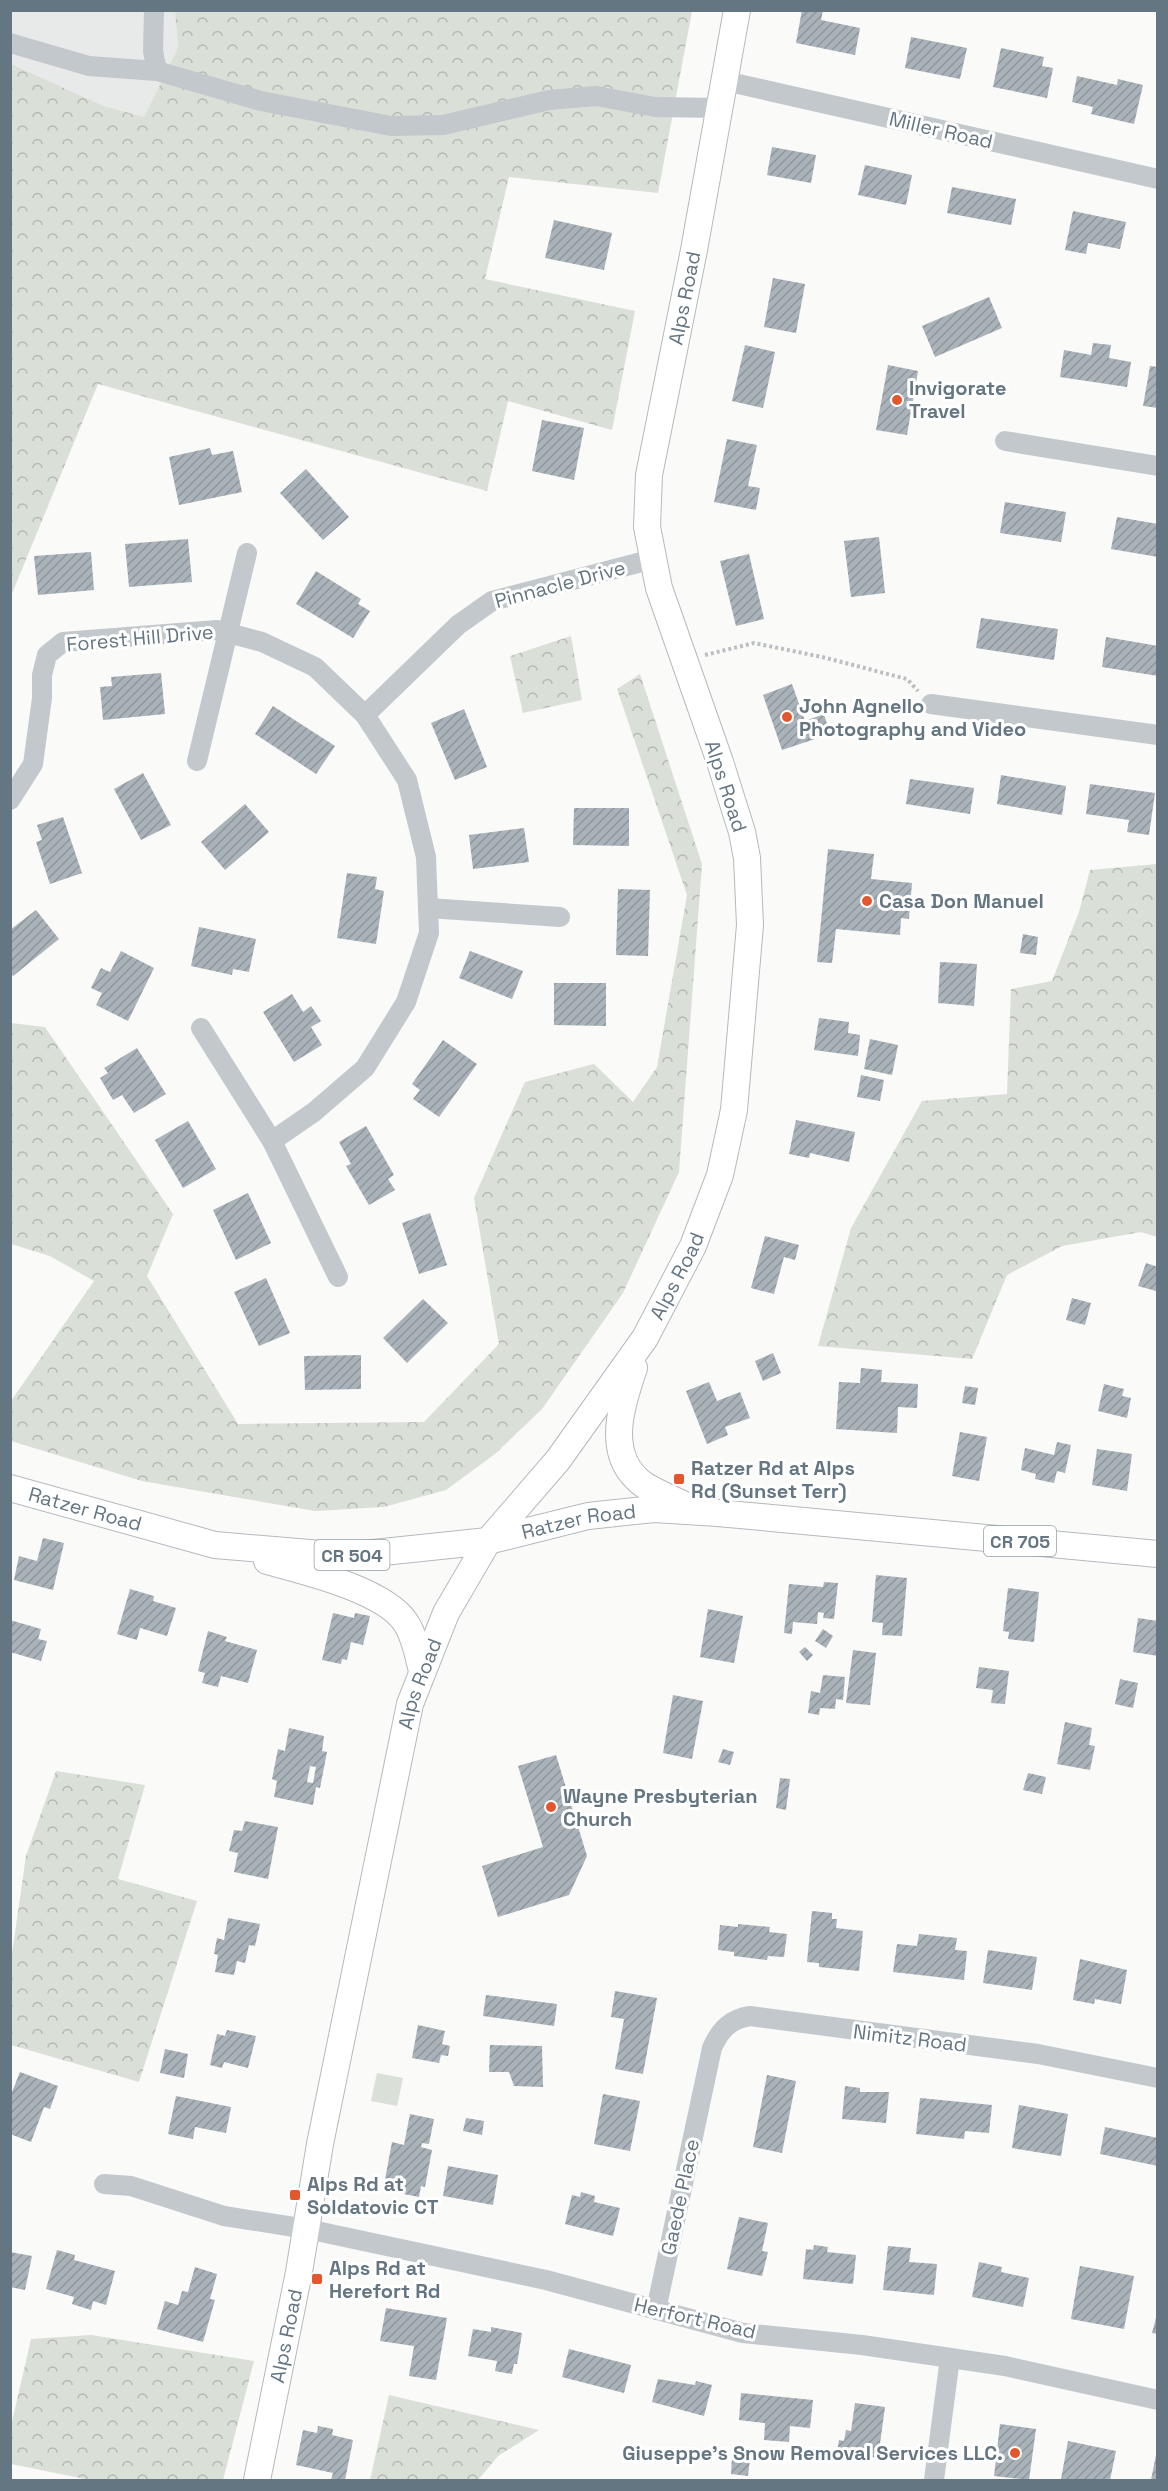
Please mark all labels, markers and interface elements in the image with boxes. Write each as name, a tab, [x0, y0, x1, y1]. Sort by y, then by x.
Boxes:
street label: Miller Road	[887, 105, 995, 155]
street label: Alps Road	[662, 249, 706, 347]
place label: Invigorate Travel	[909, 375, 1006, 424]
marker: Invigorate Travel	[890, 393, 904, 407]
street label: Pinnacle Drive	[492, 554, 628, 614]
street label: Forest Hill Drive	[65, 619, 215, 657]
place label: John Agnello Photography and Video	[799, 693, 1026, 742]
marker: John Agnello Photography and Video	[780, 710, 794, 724]
street label: Alps Road	[699, 737, 753, 835]
place label: Casa Don Manuel	[879, 888, 1044, 914]
marker: Casa Don Manuel	[860, 894, 874, 908]
street label: Alps Road	[644, 1229, 710, 1324]
place label: Ratzer Rd at Alps Rd (Sunset Terr)	[691, 1455, 855, 1504]
marker: Ratzer Rd at Alps Rd (Sunset Terr)	[672, 1472, 686, 1486]
street label: Ratzer Road	[26, 1481, 145, 1537]
street label: Ratzer Road	[519, 1498, 637, 1545]
road number: CR 705	[984, 1526, 1056, 1556]
road number: CR 504	[314, 1540, 389, 1570]
street label: Alps Road	[392, 1635, 448, 1732]
place label: Wayne Presbyterian Church	[563, 1783, 758, 1832]
marker: Wayne Presbyterian Church	[544, 1800, 558, 1814]
street label: Nimitz Road	[852, 2018, 968, 2058]
street label: Gaede Place	[655, 2137, 705, 2257]
place label: Alps Rd at Soldatovic CT	[307, 2171, 439, 2220]
marker: Alps Rd at Soldatovic CT	[288, 2188, 302, 2202]
place label: Alps Rd at Herefort Rd	[329, 2255, 441, 2304]
marker: Alps Rd at Herefort Rd	[310, 2272, 324, 2286]
street label: Alps Road	[264, 2287, 308, 2385]
street label: Herfort Road	[632, 2291, 758, 2345]
place label: Giuseppe's Snow Removal Services LLC.	[622, 2440, 1003, 2466]
marker: Giuseppe's Snow Removal Services LLC.	[1008, 2446, 1022, 2460]

